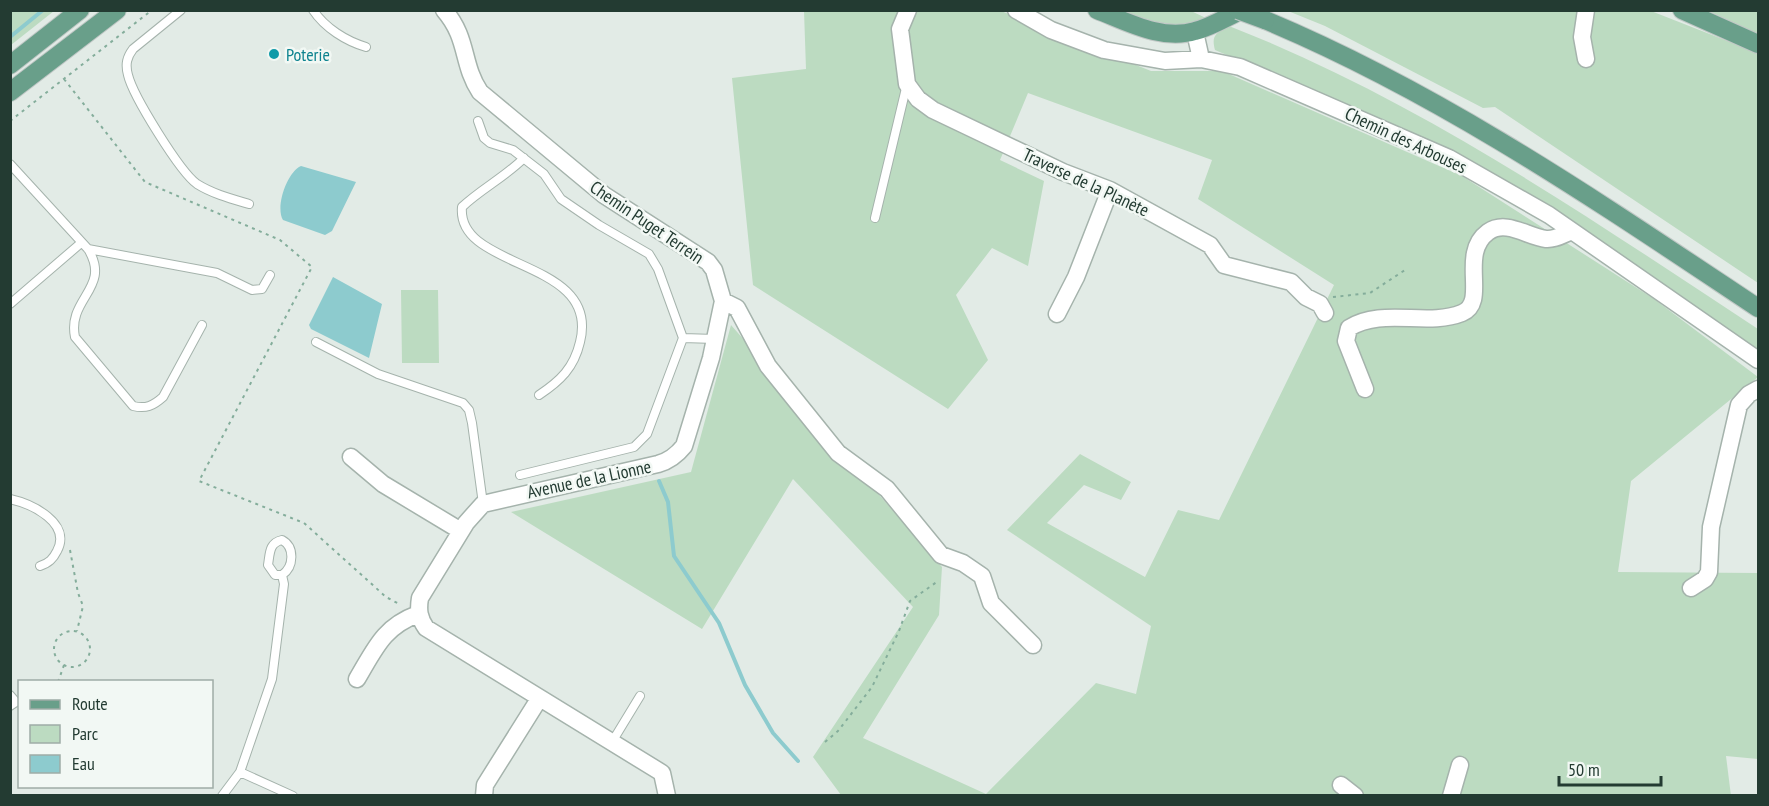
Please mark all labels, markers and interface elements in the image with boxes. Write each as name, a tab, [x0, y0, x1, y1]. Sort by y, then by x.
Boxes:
place label: Poterie	[286, 43, 330, 66]
marker: Poterie	[267, 47, 281, 61]
street label: Chemin des Arbouses	[1341, 102, 1471, 178]
street label: Traverse de la Planète	[1019, 143, 1153, 221]
street label: Chemin Puget Terrein	[586, 175, 708, 269]
street label: Avenue de la Lionne	[525, 455, 653, 503]
legend	[18, 680, 213, 788]
text: Route	[72, 692, 108, 715]
text: Parc	[72, 722, 99, 745]
scale bar	[1559, 749, 1661, 787]
text: Eau	[72, 752, 95, 775]
text: 50 m	[1568, 758, 1600, 781]

